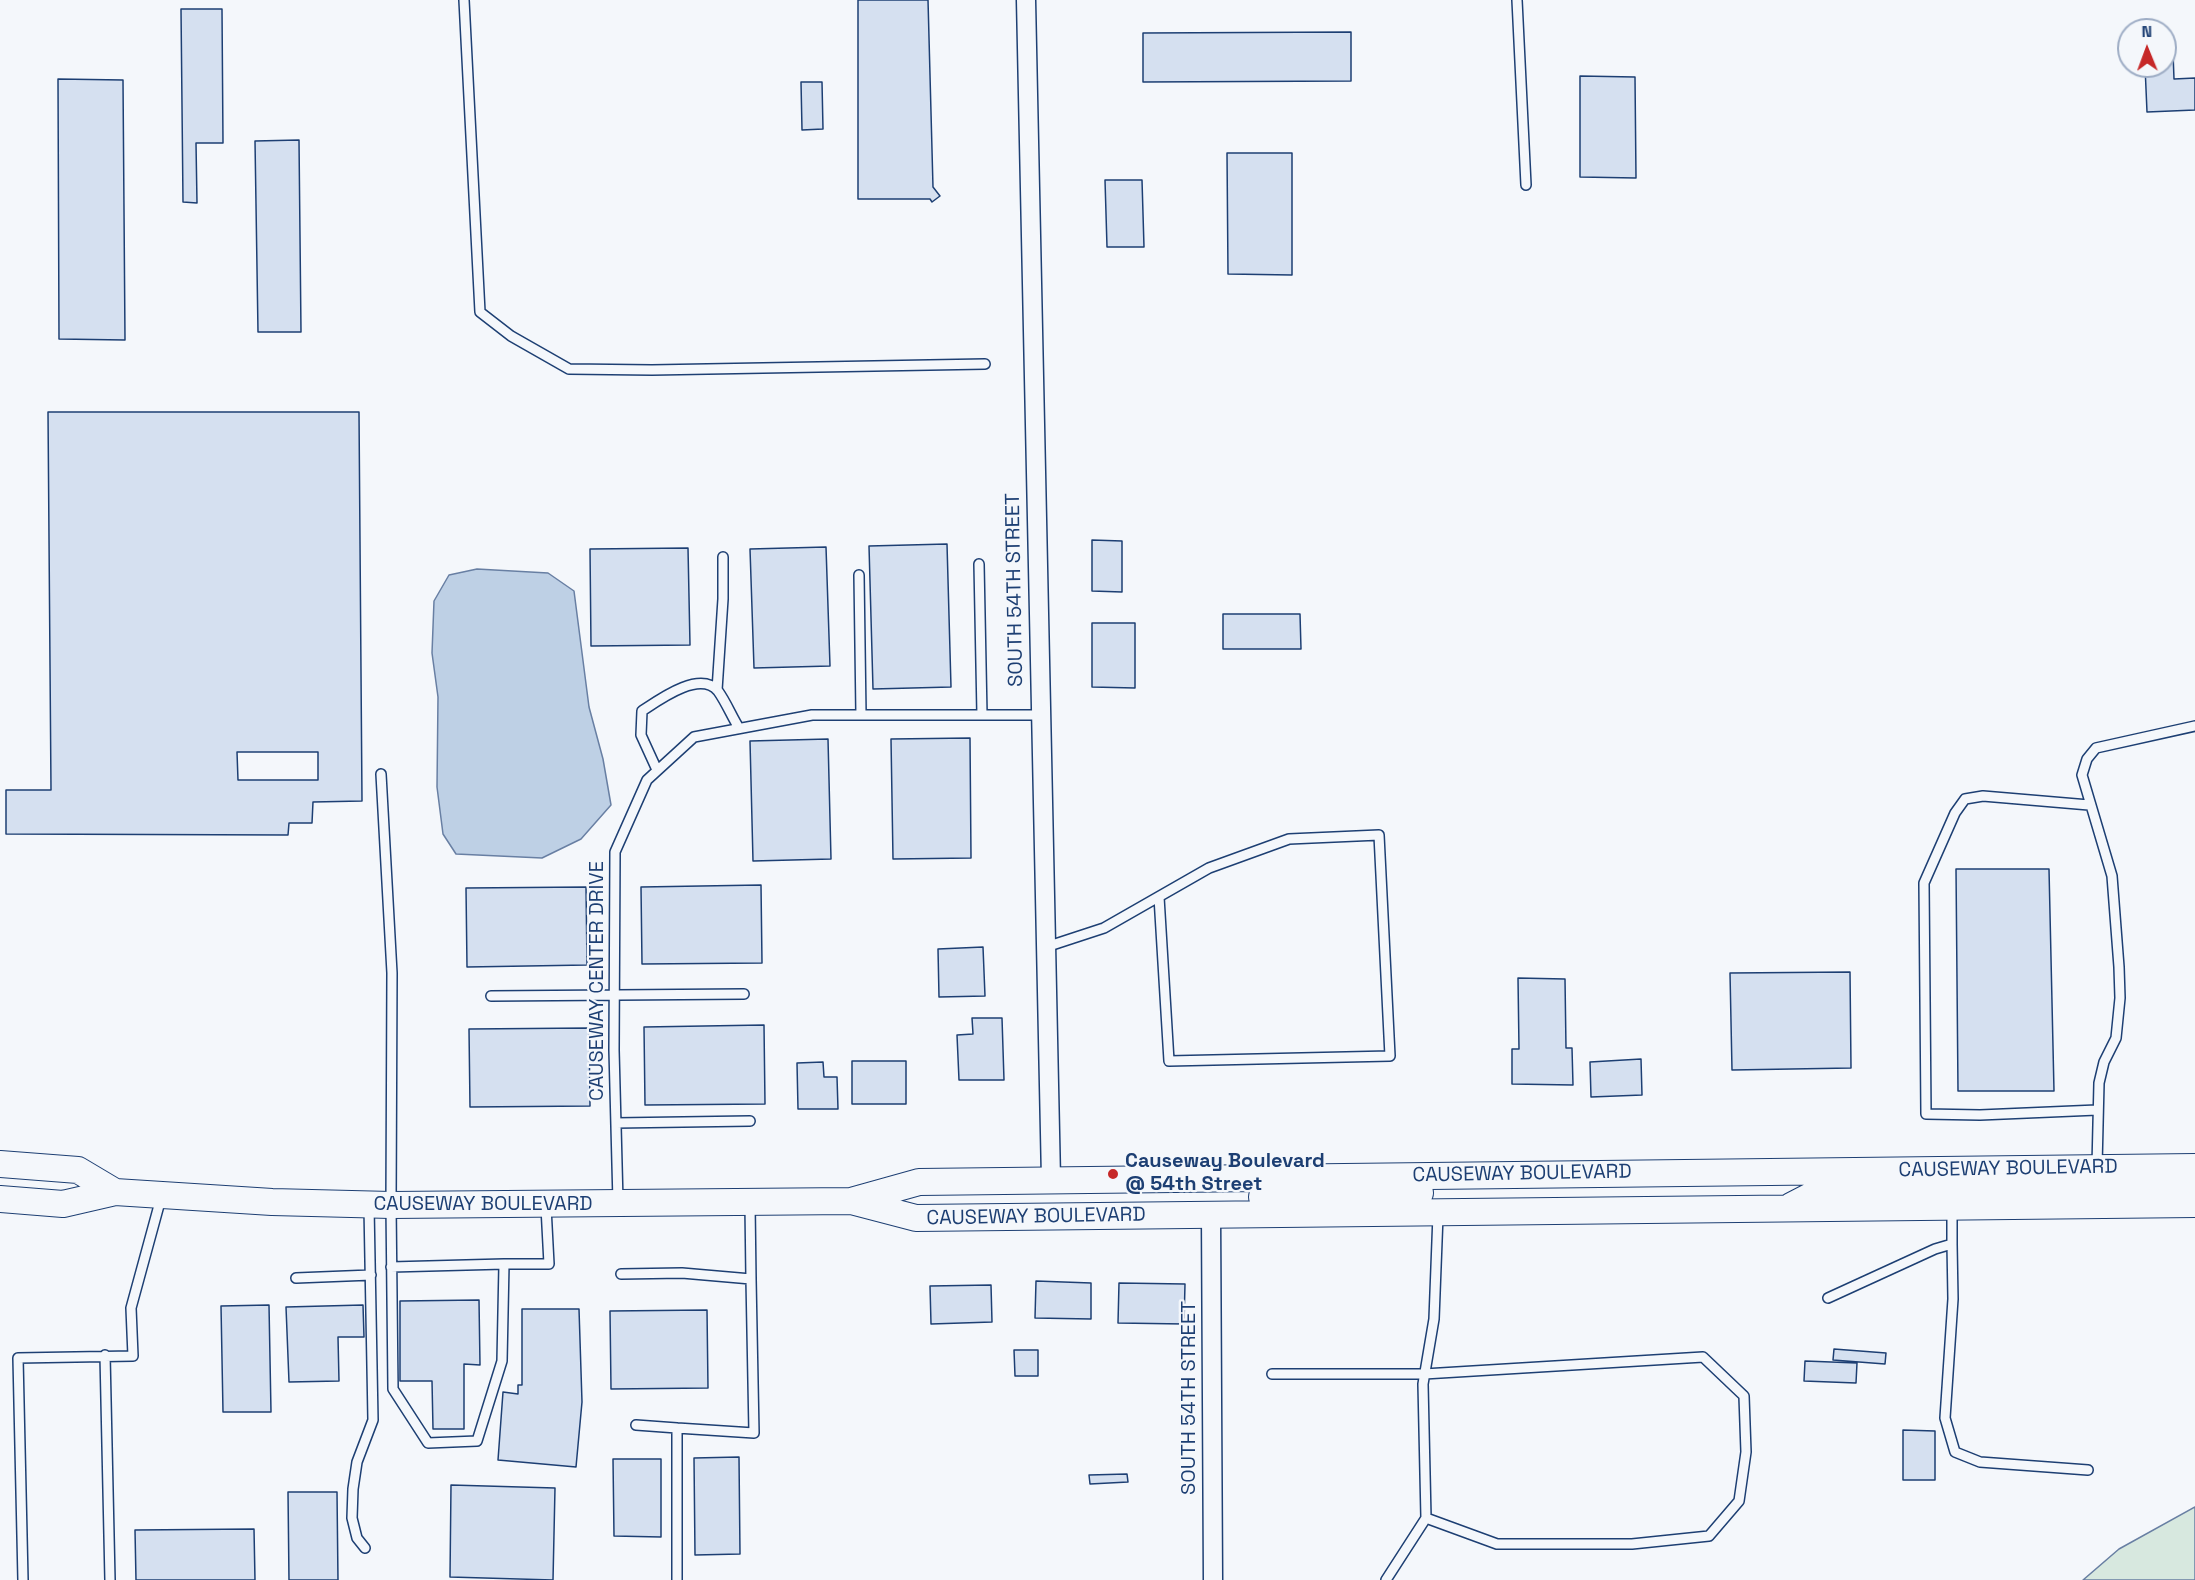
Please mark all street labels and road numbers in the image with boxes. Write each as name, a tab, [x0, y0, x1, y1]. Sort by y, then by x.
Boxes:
street label: SOUTH 54TH STREET	[1001, 493, 1029, 687]
street label: CAUSEWAY CENTER DRIVE	[586, 861, 610, 1101]
street label: CAUSEWAY BOULEVARD	[1898, 1155, 2118, 1183]
street label: CAUSEWAY BOULEVARD	[1412, 1160, 1632, 1188]
street label: CAUSEWAY BOULEVARD	[373, 1193, 593, 1217]
street label: CAUSEWAY BOULEVARD	[926, 1203, 1146, 1231]
street label: SOUTH 54TH STREET	[1178, 1301, 1202, 1495]

